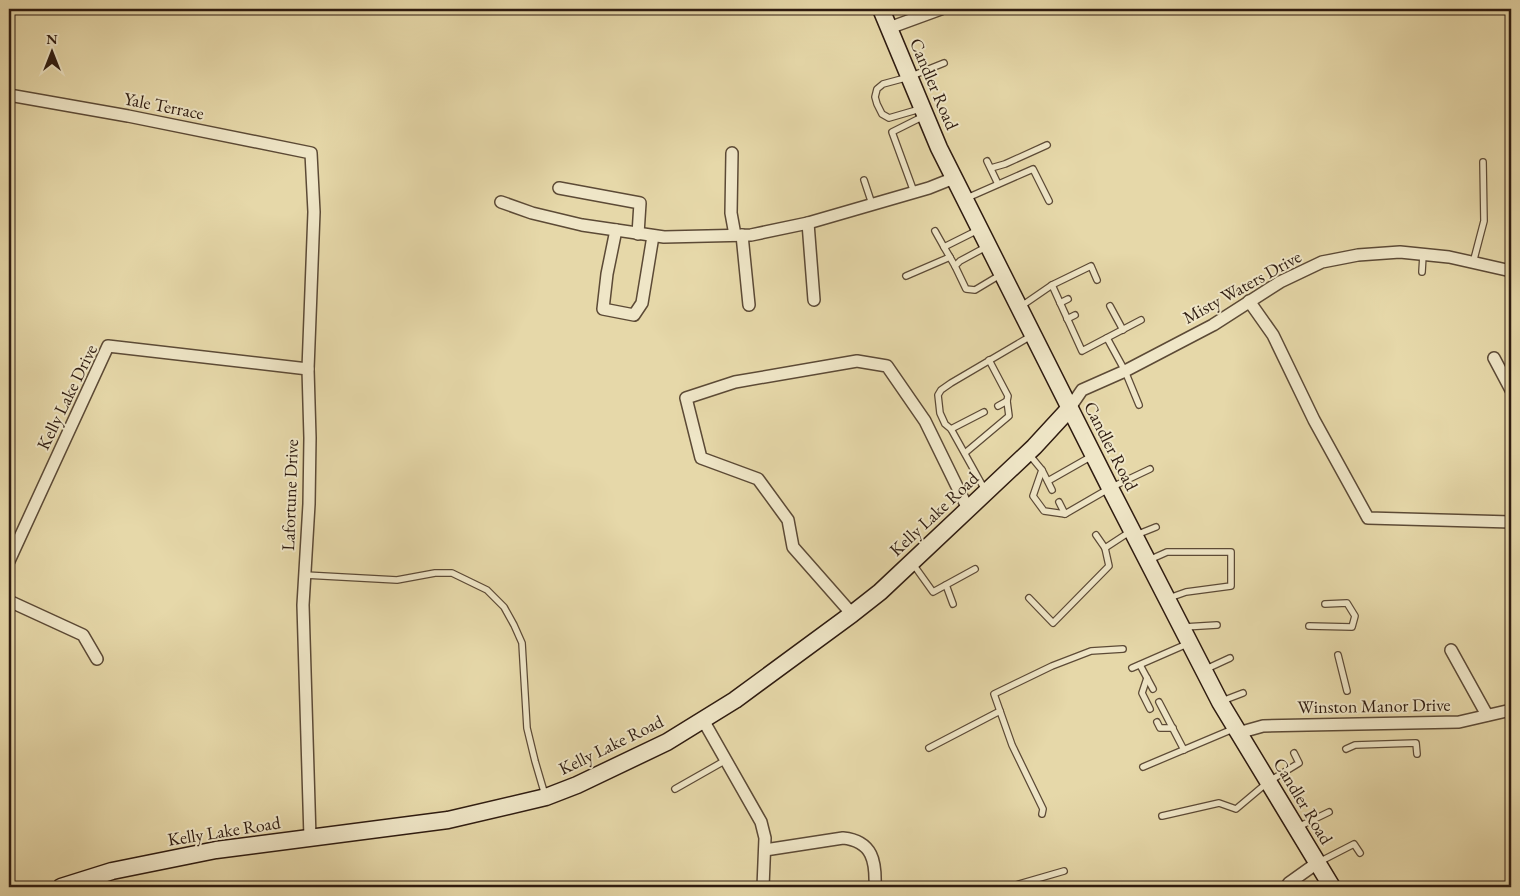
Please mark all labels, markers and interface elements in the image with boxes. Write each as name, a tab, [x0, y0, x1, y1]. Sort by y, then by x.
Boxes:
north arrow	[28, 28, 78, 78]
text: N	[46, 30, 58, 48]
street label: Candler Road	[905, 35, 964, 134]
street label: Yale Terrace	[122, 86, 206, 125]
street label: Misty Waters Drive	[1178, 245, 1305, 329]
street label: Kelly Lake Drive	[31, 340, 102, 453]
street label: Candler Road	[1079, 397, 1144, 495]
street label: Lafortune Drive	[276, 439, 303, 551]
street label: Kelly Lake Road	[884, 466, 984, 561]
street label: Winston Manor Drive	[1297, 693, 1451, 718]
street label: Kelly Lake Road	[555, 709, 668, 780]
street label: Candler Road	[1269, 753, 1339, 849]
street label: Kelly Lake Road	[166, 810, 283, 851]

